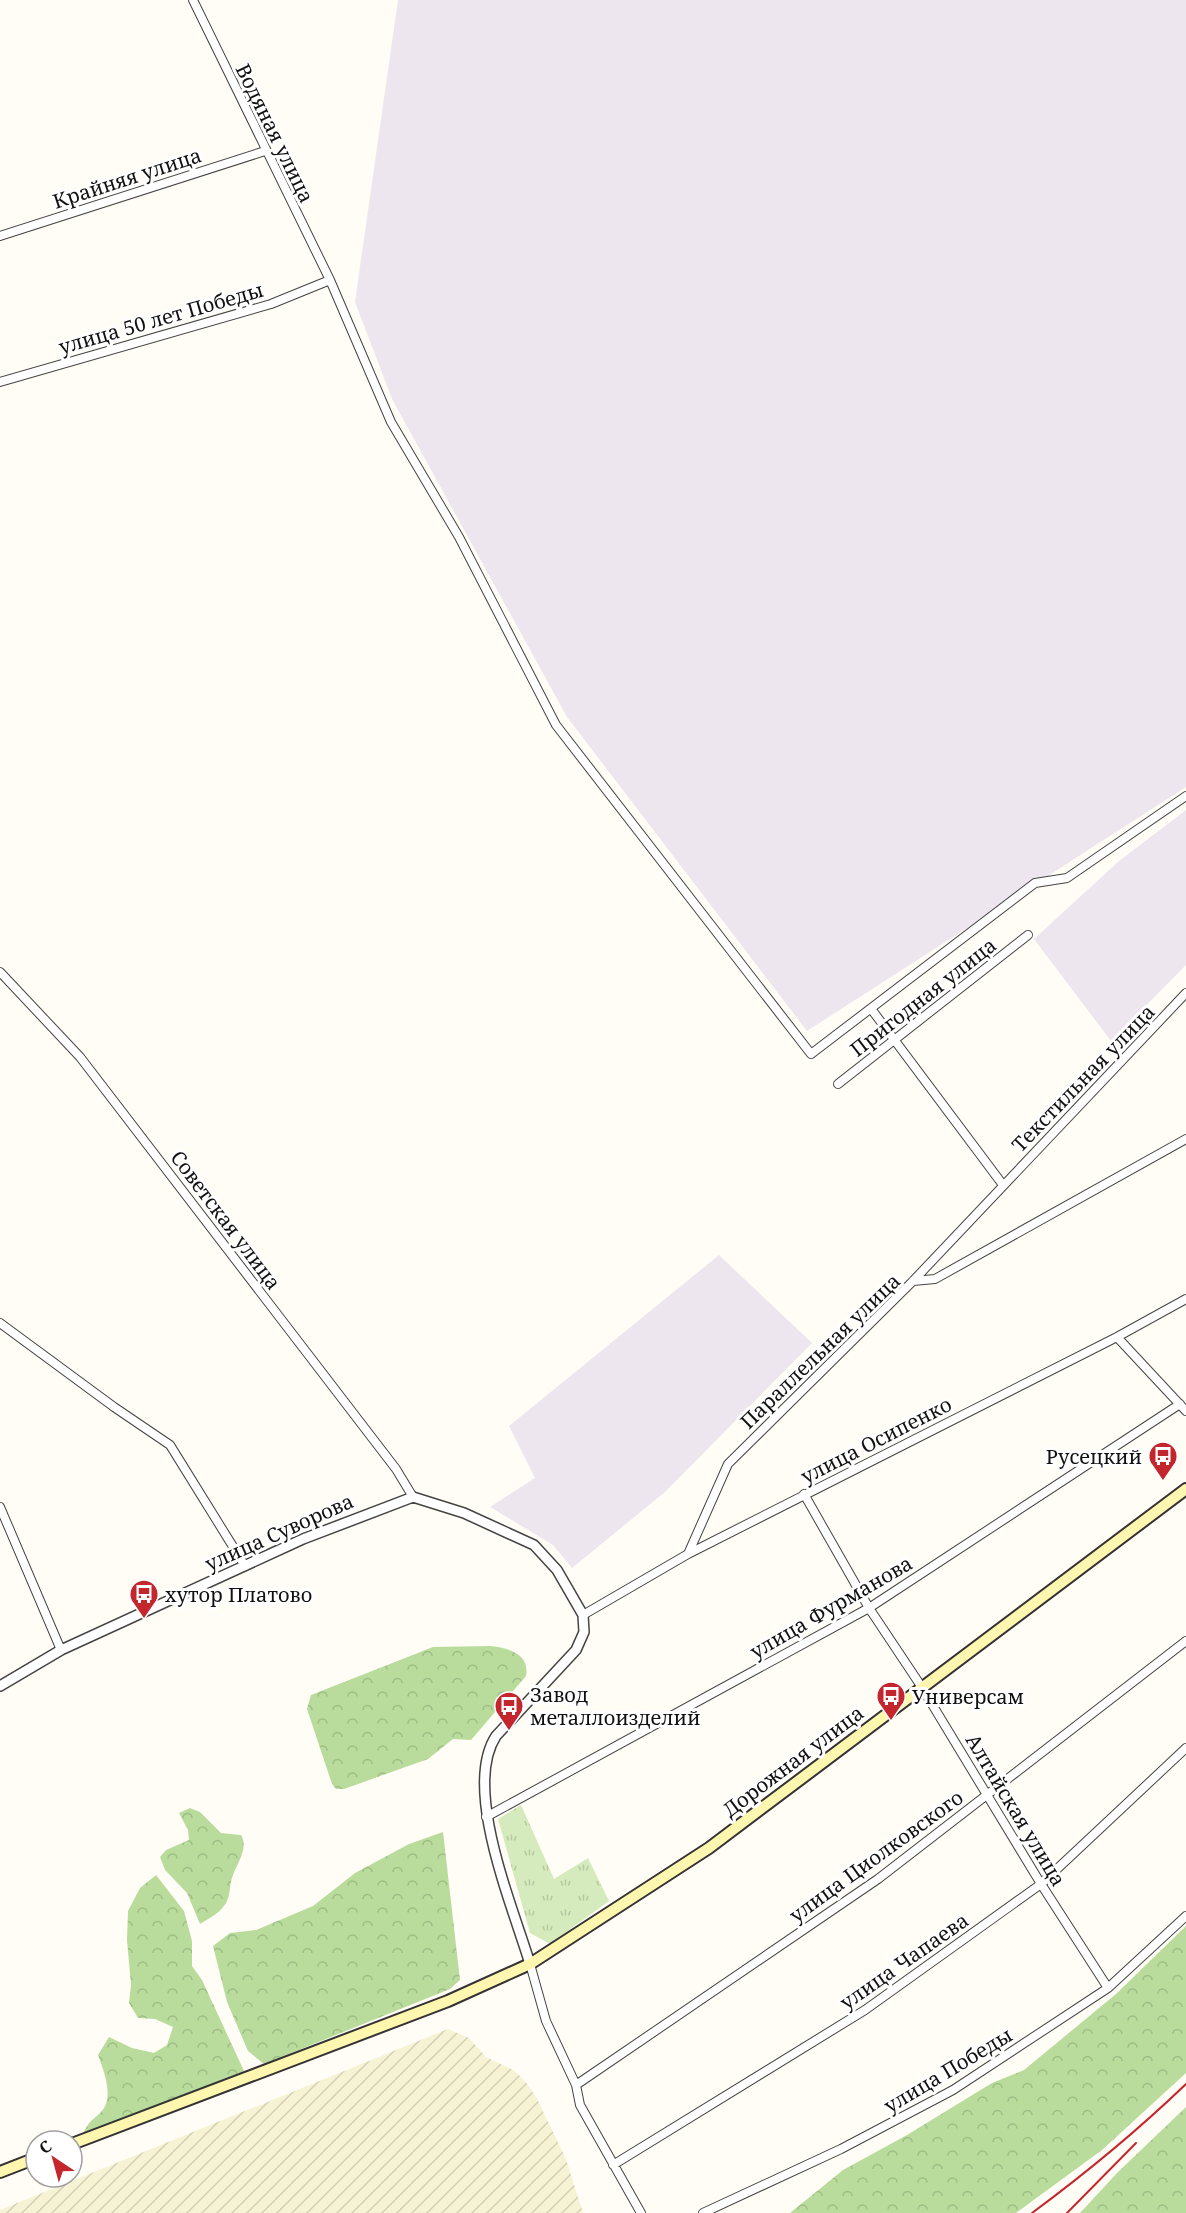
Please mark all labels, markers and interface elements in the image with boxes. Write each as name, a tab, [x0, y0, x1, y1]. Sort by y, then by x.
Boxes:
street label: Водяная улица	[230, 59, 320, 207]
street label: Крайняя улица	[49, 141, 205, 215]
street label: улица 50 лет Победы	[56, 276, 266, 360]
street label: Пригодная улица	[844, 931, 1002, 1063]
street label: Текстильная улица	[1006, 998, 1160, 1158]
street label: Советская улица	[165, 1145, 287, 1295]
street label: Параллельная улица	[734, 1267, 906, 1435]
street label: улица Осипенко	[796, 1390, 956, 1490]
bus stop icon: Русецкий	[1147, 1440, 1179, 1482]
place label: Русецкий	[1046, 1443, 1142, 1470]
street label: улица Суворова	[200, 1487, 358, 1577]
street label: улица Фурманова	[745, 1549, 917, 1665]
bus stop icon: хутор Платово	[128, 1578, 160, 1620]
place label: хутор Платово	[165, 1581, 312, 1608]
bus stop icon: Универсам	[875, 1680, 907, 1722]
place label: Завод металлоизделий	[530, 1681, 701, 1731]
place label: Универсам	[912, 1683, 1024, 1710]
bus stop icon: Завод металлоизделий	[493, 1690, 525, 1732]
street label: Дорожная улица	[717, 1699, 869, 1823]
street label: Алтайская улица	[960, 1729, 1072, 1891]
street label: улица Циолковского	[784, 1784, 968, 1928]
street label: улица Чапаева	[834, 1907, 974, 2015]
street label: улица Победы	[879, 2021, 1017, 2119]
north arrow	[24, 2129, 84, 2189]
text: С	[34, 2135, 56, 2159]

